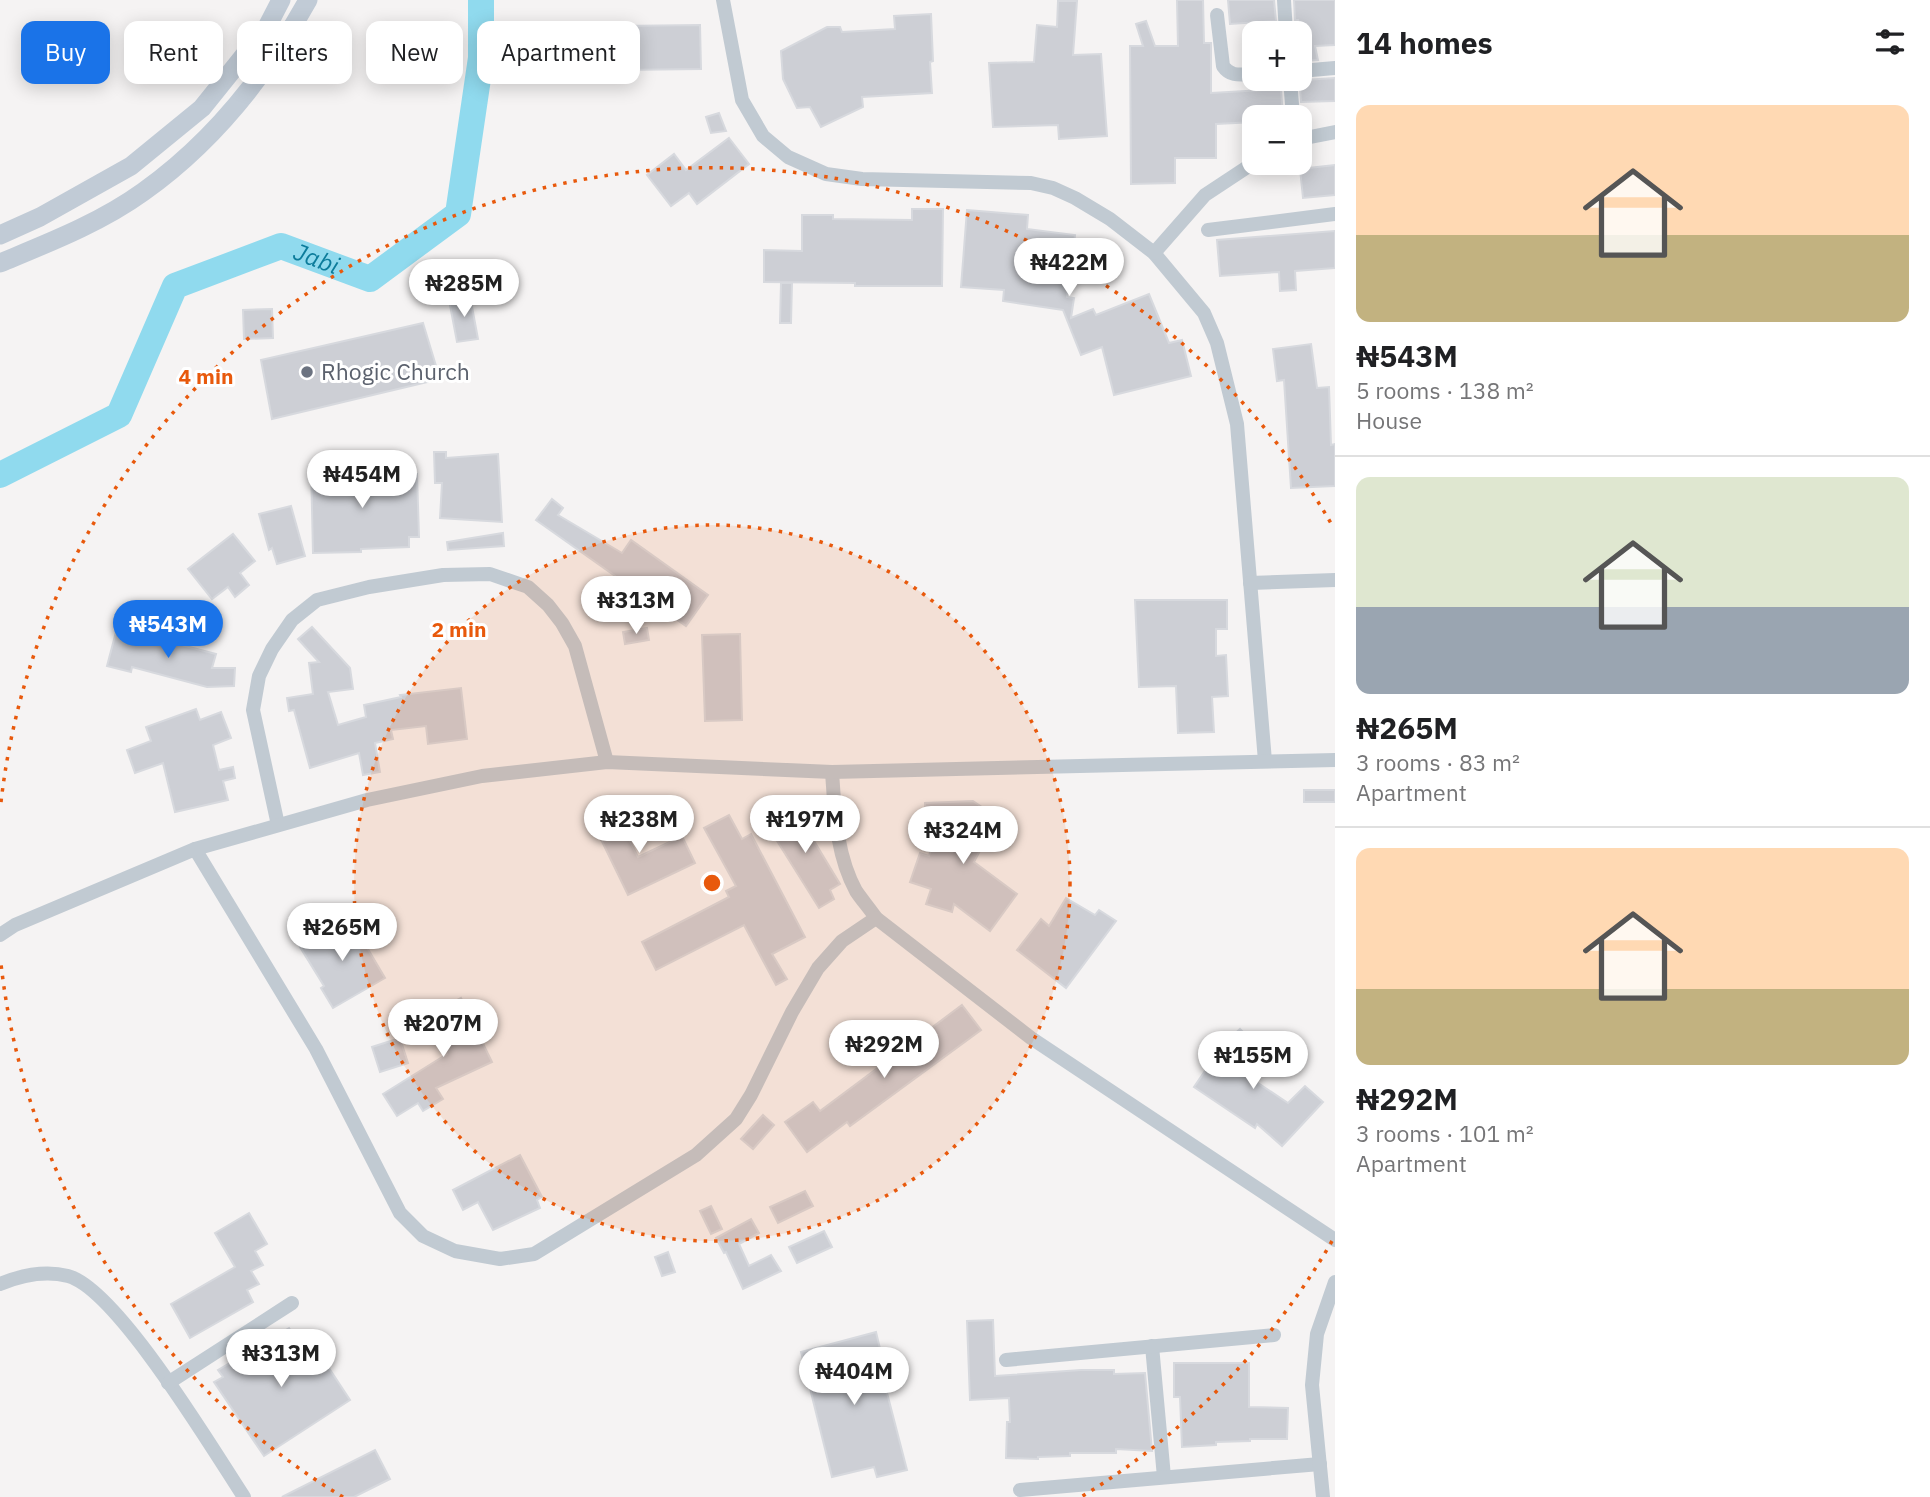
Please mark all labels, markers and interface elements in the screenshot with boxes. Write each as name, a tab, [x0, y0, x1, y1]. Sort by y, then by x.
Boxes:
chip: Buy	[21, 21, 110, 84]
chip: Rent	[124, 21, 223, 84]
chip: Filters	[237, 21, 352, 84]
chip: New	[366, 21, 463, 84]
chip: Apartment	[477, 21, 640, 84]
map controls	[1242, 21, 1312, 175]
button: +	[1242, 21, 1312, 91]
text: 14 homes	[1356, 23, 1493, 62]
icon: filters	[1871, 23, 1909, 61]
button: −	[1242, 105, 1312, 175]
icon: home	[1570, 150, 1696, 276]
water label: Jabi	[290, 235, 345, 281]
pin: ₦422M	[1020, 238, 1118, 298]
text: ₦422M	[1030, 246, 1108, 276]
pin: ₦285M	[415, 260, 513, 319]
text: ₦285M	[425, 267, 503, 297]
text: ₦543M	[1356, 336, 1458, 375]
place label: Rhogic Church	[321, 356, 470, 386]
text: 4 min	[179, 362, 233, 390]
marker: Rhogic Church	[299, 364, 315, 380]
text: 5 rooms · 138 m²	[1356, 375, 1534, 405]
text: House	[1356, 405, 1422, 435]
pin: ₦454M	[313, 450, 411, 510]
text: ₦454M	[323, 458, 401, 488]
icon: home	[1570, 522, 1696, 648]
pin: ₦313M	[587, 576, 685, 636]
text: ₦313M	[597, 584, 675, 614]
pin: ₦543M	[119, 600, 217, 660]
text: ₦543M	[129, 608, 207, 638]
text: 2 min	[432, 615, 486, 643]
text: ₦265M	[1356, 708, 1458, 747]
text: 3 rooms · 83 m²	[1356, 747, 1520, 777]
text: Apartment	[1356, 777, 1467, 807]
pin: ₦238M	[590, 796, 688, 855]
pin: ₦197M	[756, 796, 854, 855]
text: ₦238M	[600, 803, 678, 833]
text: ₦197M	[766, 803, 844, 833]
pin: ₦324M	[914, 806, 1012, 866]
text: ₦324M	[924, 814, 1002, 844]
centre of rings	[700, 871, 724, 895]
icon: home	[1570, 893, 1696, 1019]
pin: ₦265M	[293, 904, 391, 963]
text: ₦265M	[303, 911, 381, 941]
pin: ₦207M	[394, 1000, 492, 1059]
text: ₦207M	[404, 1007, 482, 1037]
pin: ₦292M	[835, 1020, 933, 1080]
text: ₦292M	[845, 1028, 923, 1058]
pin: ₦155M	[1204, 1032, 1302, 1091]
text: ₦155M	[1214, 1039, 1292, 1069]
text: ₦292M	[1356, 1079, 1458, 1118]
text: 3 rooms · 101 m²	[1356, 1118, 1534, 1148]
text: Apartment	[1356, 1148, 1467, 1178]
pin: ₦313M	[232, 1330, 330, 1389]
text: ₦313M	[242, 1337, 320, 1367]
pin: ₦404M	[805, 1348, 903, 1407]
text: ₦404M	[815, 1355, 893, 1385]

